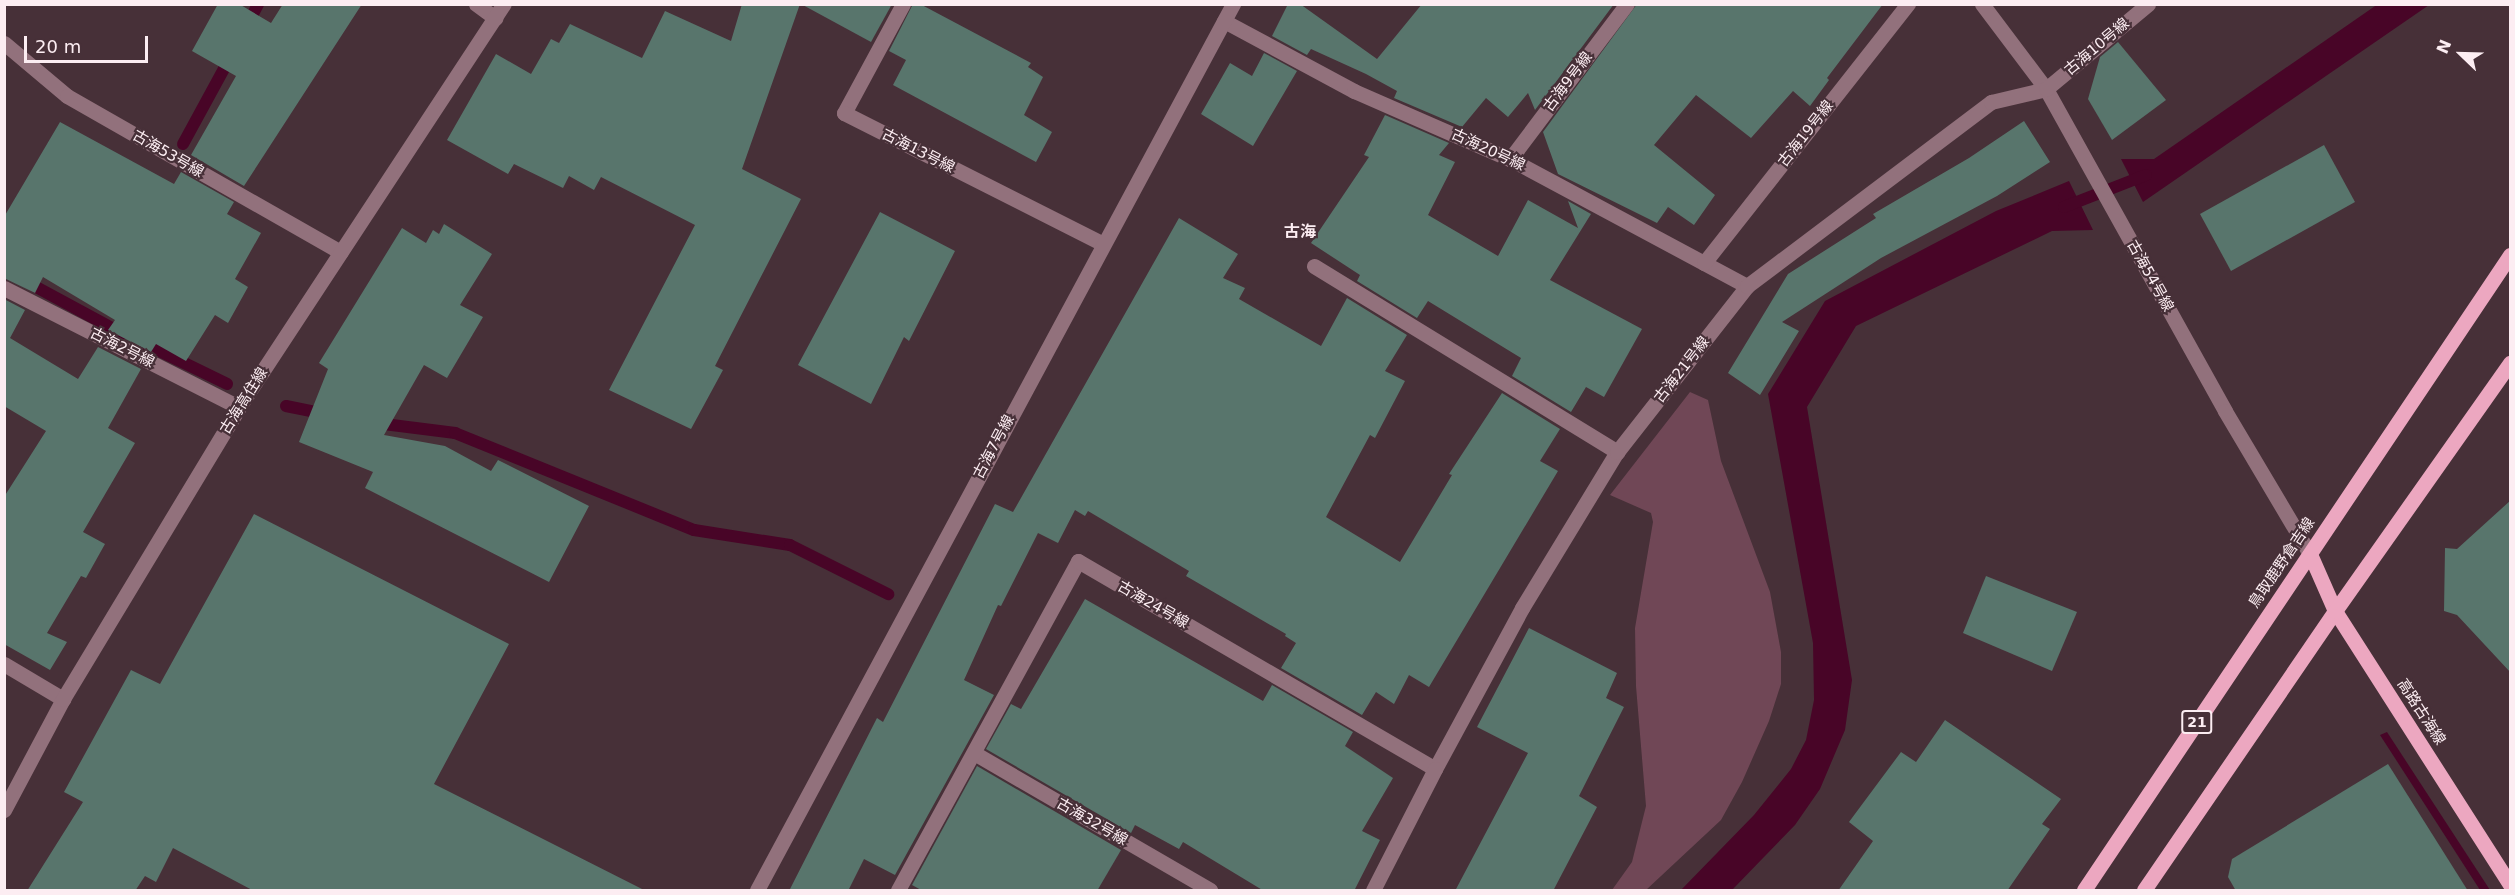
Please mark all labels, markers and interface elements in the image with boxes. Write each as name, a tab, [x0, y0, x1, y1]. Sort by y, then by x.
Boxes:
street label: 古海10号線	[2061, 15, 2133, 79]
scale bar	[27, 24, 152, 62]
north arrow	[2431, 24, 2491, 84]
text: 20 m	[35, 36, 81, 57]
text: N	[2433, 37, 2455, 57]
street label: 古海9号線	[1540, 49, 1596, 115]
street label: 古海19号線	[1775, 97, 1837, 171]
street label: 古海13号線	[879, 125, 957, 177]
street label: 古海20号線	[1448, 125, 1528, 175]
street label: 古海53号線	[129, 126, 207, 182]
district label: 古海	[1284, 222, 1316, 242]
street label: 古海54号線	[2123, 237, 2177, 315]
street label: 古海2号線	[87, 324, 157, 372]
street label: 古海21号線	[1651, 333, 1713, 407]
street label: 古海高住線	[216, 364, 272, 438]
street label: 古海7号線	[970, 412, 1018, 482]
street label: 鳥取鹿野倉吉線	[2245, 514, 2319, 612]
street label: 古海24号線	[1114, 577, 1192, 633]
street label: 高路古海線	[2393, 676, 2449, 748]
road number: 21	[2180, 711, 2214, 733]
street label: 古海32号線	[1053, 794, 1131, 850]

